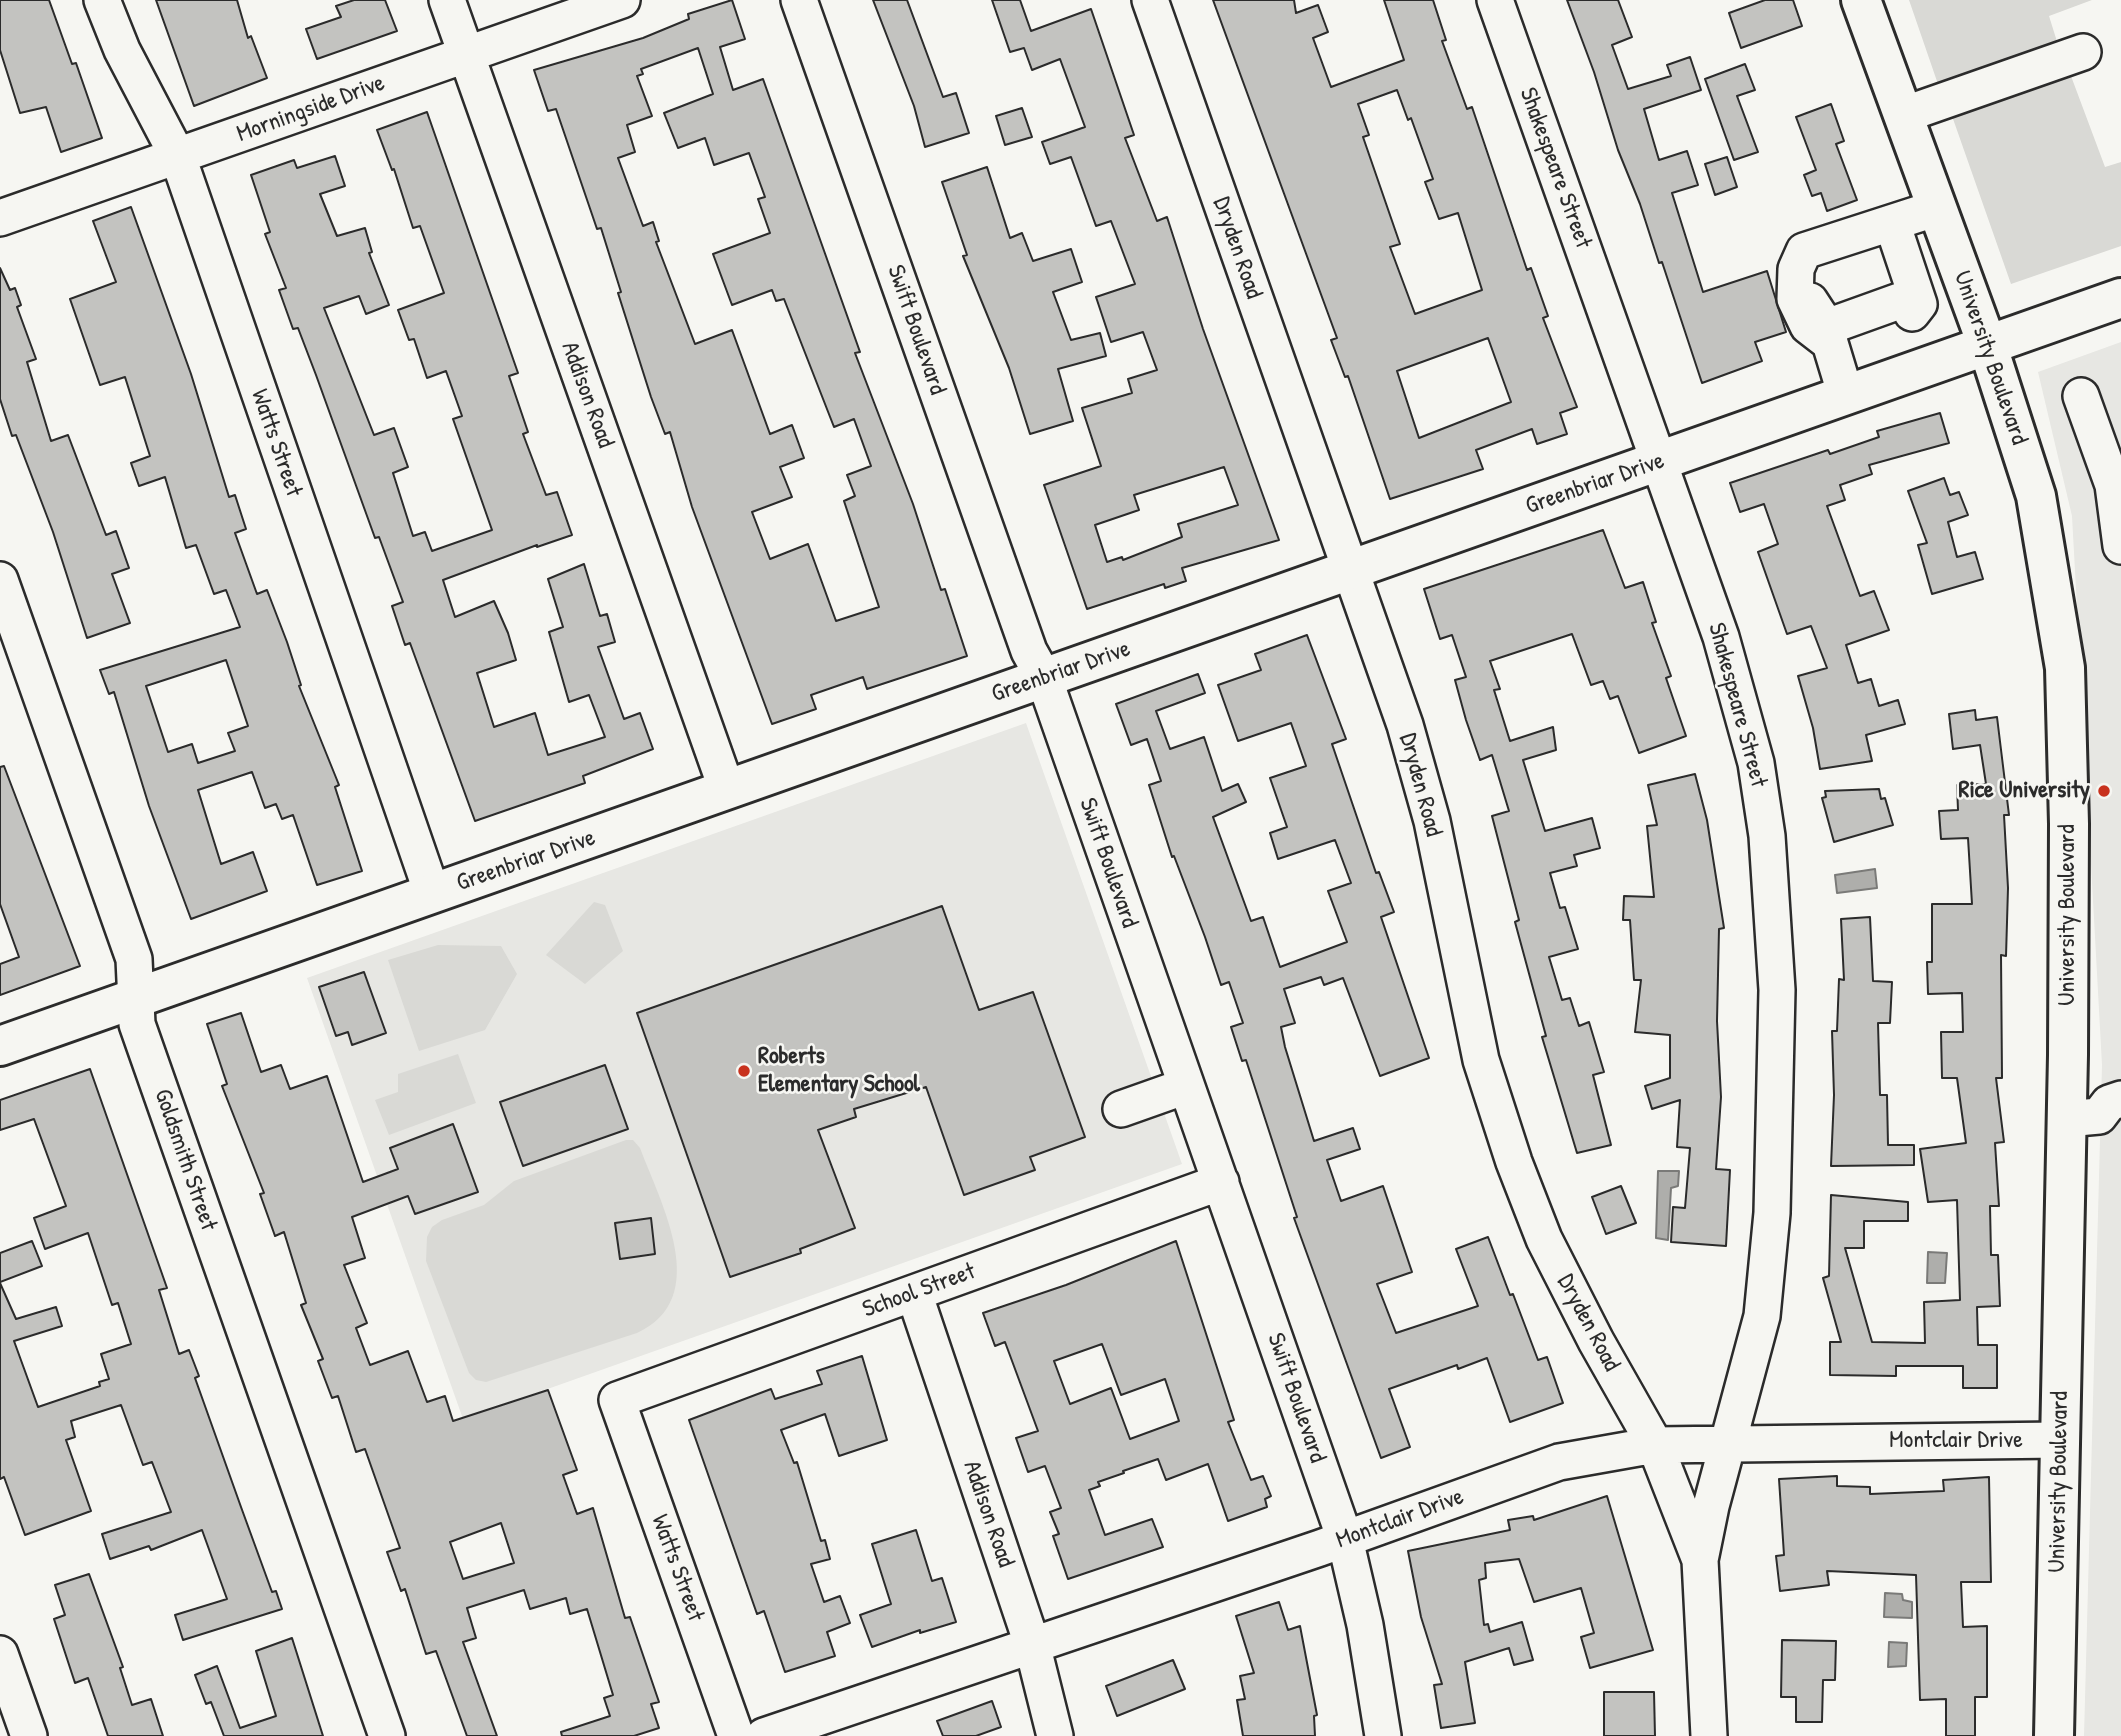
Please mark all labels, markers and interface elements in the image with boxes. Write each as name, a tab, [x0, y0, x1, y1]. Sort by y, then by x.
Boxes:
street label: Morningside Drive	[233, 69, 389, 149]
street label: Shakespeare Street	[1513, 84, 1597, 252]
street label: Dryden Road	[1206, 193, 1268, 303]
street label: Swift Boulevard	[880, 262, 952, 398]
street label: University Boulevard	[1947, 268, 2033, 448]
street label: Addison Road	[555, 338, 619, 452]
street label: Watts Street	[244, 386, 308, 500]
street label: Greenbriar Drive	[1522, 447, 1668, 521]
street label: Shakespeare Street	[1701, 620, 1773, 790]
street label: Greenbriar Drive	[988, 635, 1134, 709]
street label: Dryden Road	[1392, 730, 1448, 840]
place label: Rice University	[1959, 777, 2090, 805]
marker: Rice University	[2096, 783, 2112, 799]
street label: Swift Boulevard	[1072, 795, 1144, 931]
street label: Greenbriar Drive	[453, 824, 599, 898]
street label: University Boulevard	[2054, 824, 2082, 1006]
place label: Roberts Elementary School	[758, 1043, 920, 1099]
marker: Roberts Elementary School	[736, 1063, 752, 1079]
street label: Goldsmith Street	[147, 1086, 223, 1234]
street label: School Street	[859, 1257, 979, 1325]
street label: Dryden Road	[1551, 1270, 1625, 1376]
street label: Swift Boulevard	[1260, 1330, 1332, 1466]
street label: University Boulevard	[2043, 1391, 2075, 1573]
street label: Montclair Drive	[1889, 1427, 2023, 1455]
street label: Addison Road	[956, 1457, 1020, 1571]
street label: Montclair Drive	[1332, 1483, 1468, 1555]
street label: Watts Street	[644, 1511, 710, 1625]

